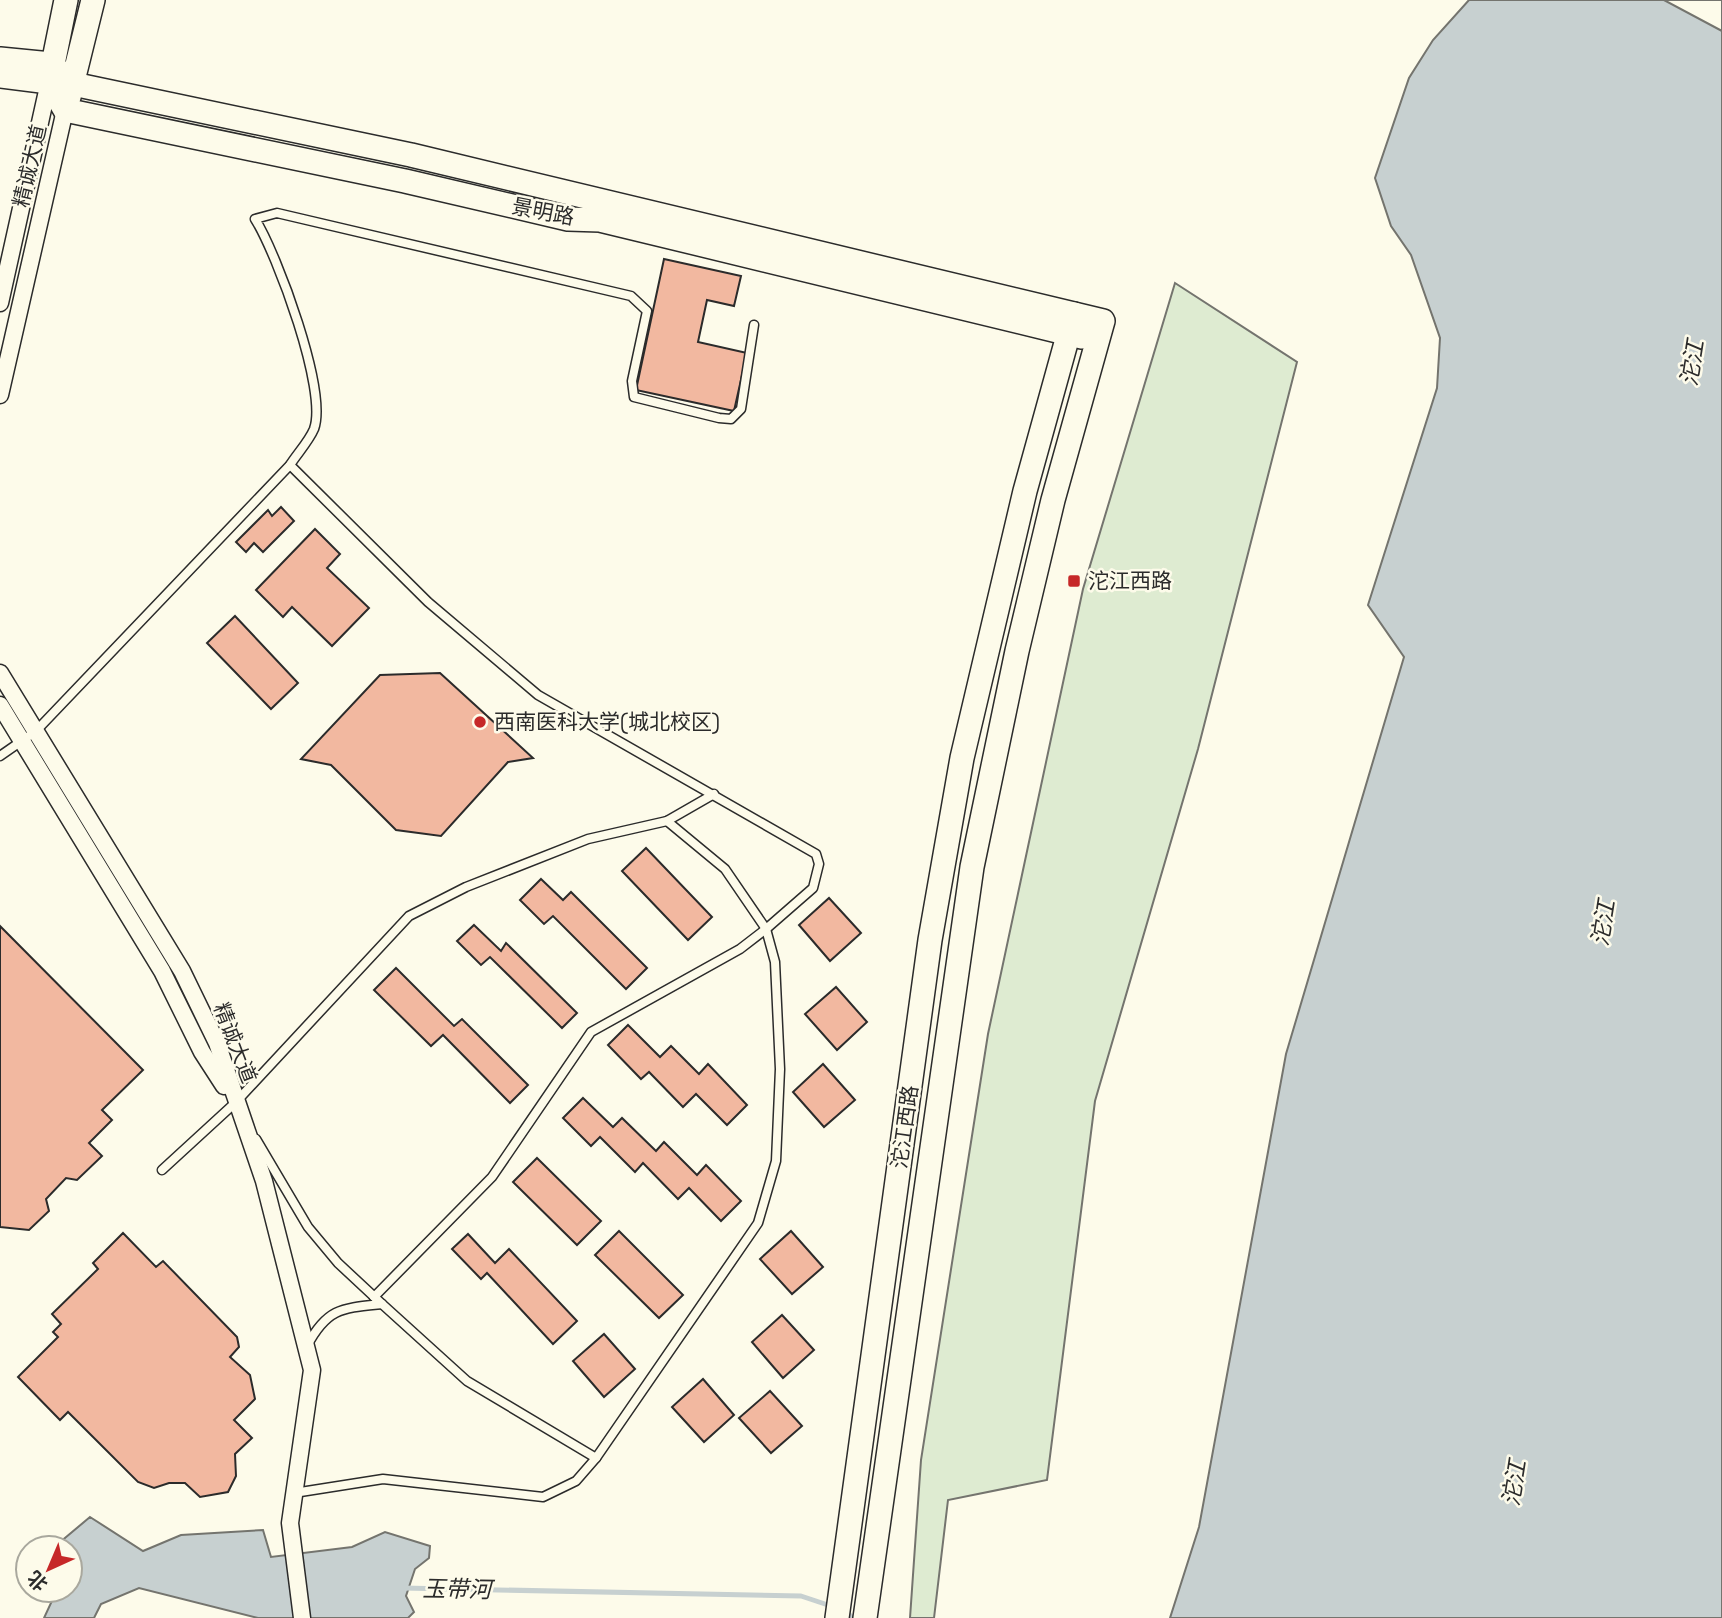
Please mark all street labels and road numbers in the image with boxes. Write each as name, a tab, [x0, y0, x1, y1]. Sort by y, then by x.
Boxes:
street label: 精诚大道	[7, 122, 52, 210]
street label: 景明路	[510, 192, 577, 231]
street label: 精诚大道	[208, 999, 263, 1087]
street label: 沱江西路	[885, 1083, 924, 1170]

